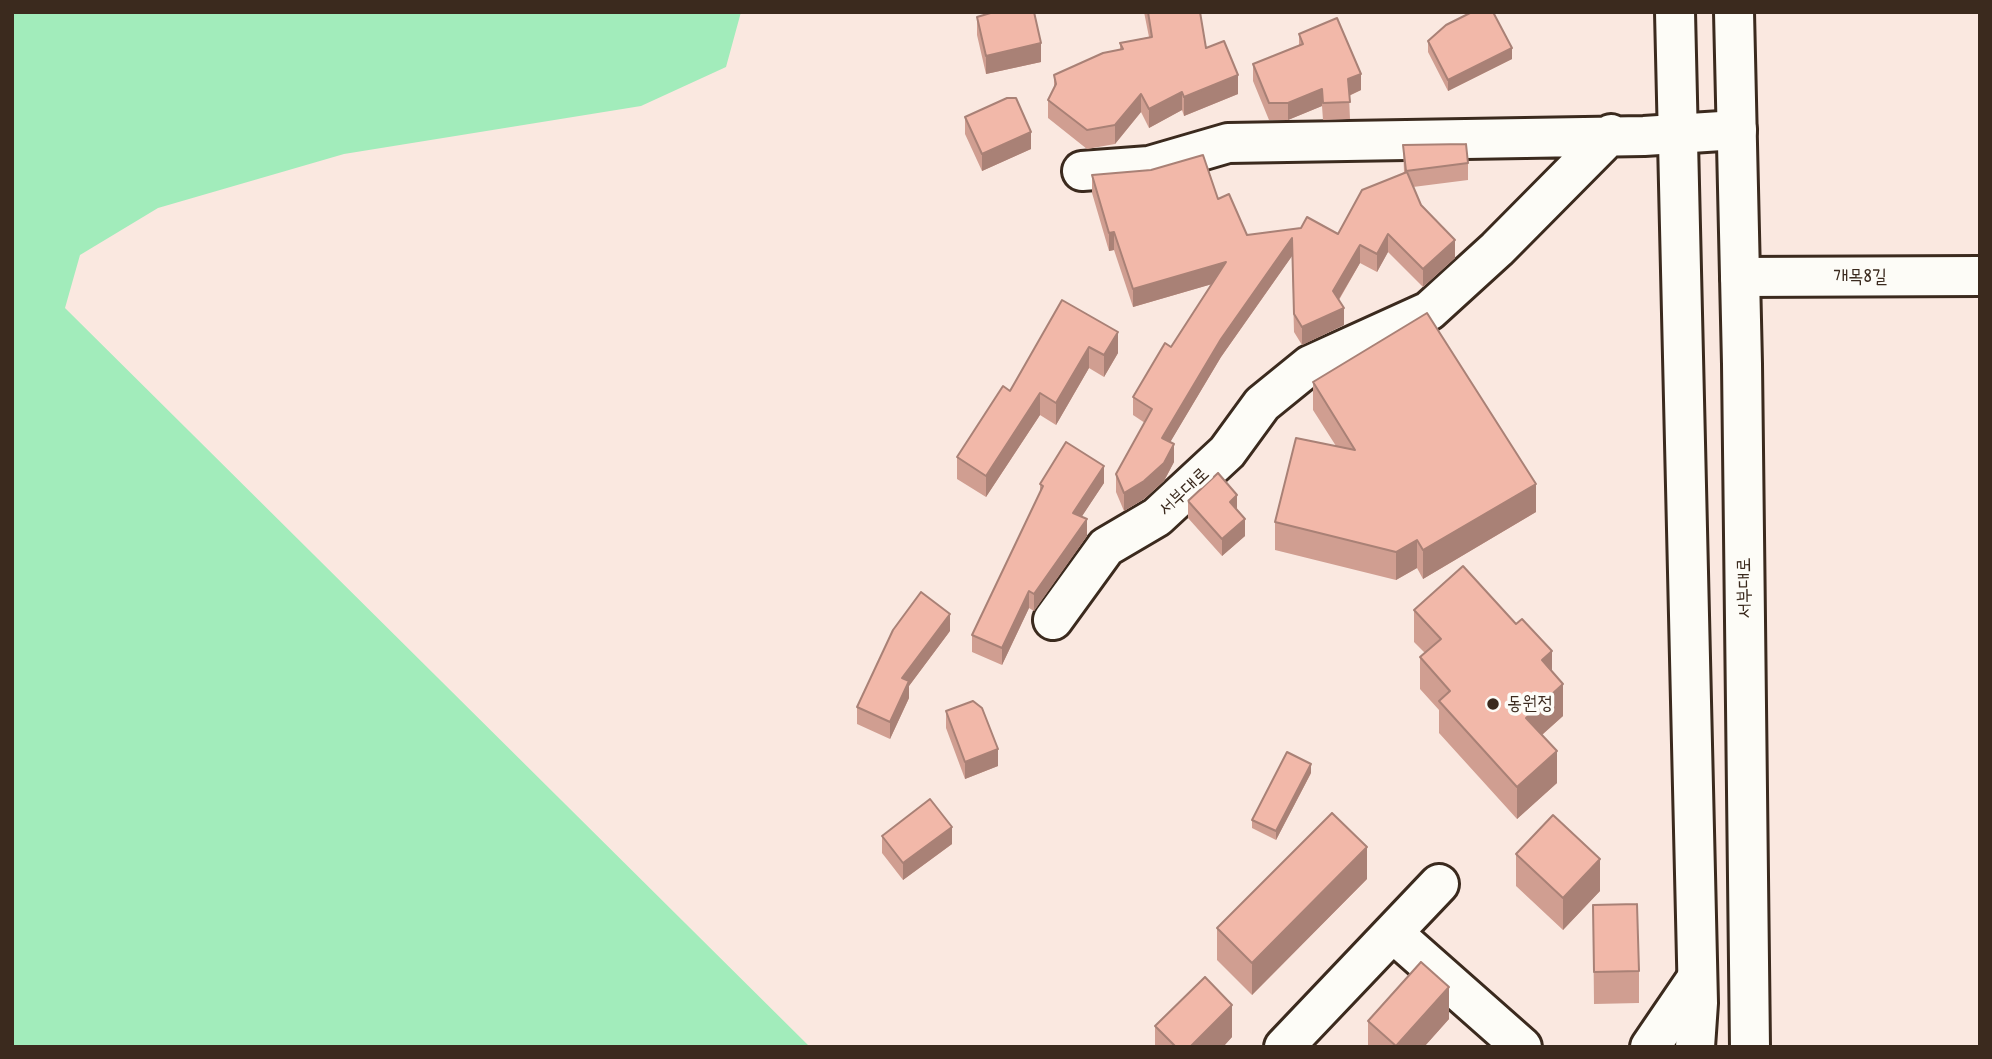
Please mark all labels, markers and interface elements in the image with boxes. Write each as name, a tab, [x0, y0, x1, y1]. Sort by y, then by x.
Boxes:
street label: 개목8길	[1833, 266, 1887, 288]
street label: 서부대로	[1154, 463, 1214, 521]
street label: 서부대로	[1733, 557, 1757, 619]
place label: 동원정	[1507, 693, 1553, 715]
marker: 동원정	[1485, 696, 1501, 712]

